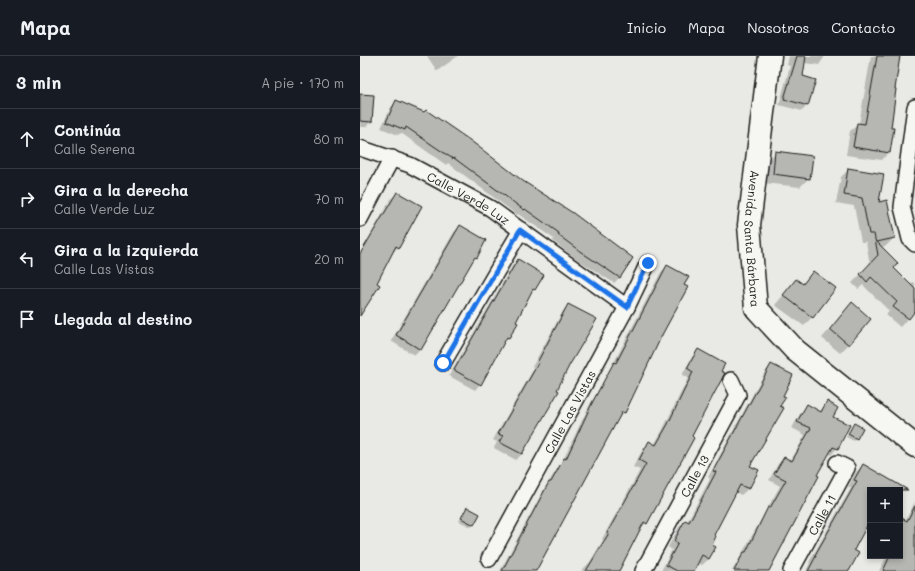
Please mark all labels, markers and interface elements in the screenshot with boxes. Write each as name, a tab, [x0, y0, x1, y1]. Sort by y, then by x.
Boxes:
text: Mapa	[20, 15, 71, 40]
text: Inicio	[627, 18, 666, 37]
text: Mapa	[688, 18, 725, 37]
text: Nosotros	[747, 18, 809, 37]
text: Contacto	[831, 18, 895, 37]
text: 3 min	[16, 71, 61, 93]
text: A pie · 170 m	[261, 74, 344, 91]
text: Continúa	[54, 120, 121, 140]
icon: ahead	[16, 128, 38, 150]
text: 80 m	[314, 130, 344, 147]
text: Calle Serena	[54, 140, 135, 157]
street label: Calle Verde Luz	[424, 168, 513, 228]
street label: Avenida Santa Bárbara	[741, 169, 764, 308]
text: Gira a la derecha	[54, 180, 188, 200]
icon: right	[16, 188, 38, 210]
text: 70 m	[314, 190, 344, 207]
text: Calle Verde Luz	[54, 200, 155, 217]
text: Gira a la izquierda	[54, 240, 199, 260]
icon: left	[16, 248, 38, 270]
text: 20 m	[314, 250, 344, 267]
route end	[639, 254, 657, 272]
text: Calle Las Vistas	[54, 260, 154, 277]
icon: arrive	[16, 308, 38, 330]
text: Llegada al destino	[54, 309, 192, 329]
route start	[434, 354, 452, 372]
street label: Calle Las Vistas	[540, 367, 599, 456]
street label: Calle 13	[676, 452, 712, 500]
map controls	[867, 487, 903, 559]
button: +	[867, 487, 903, 523]
street label: Calle 11	[804, 492, 839, 538]
button: −	[867, 523, 903, 559]

